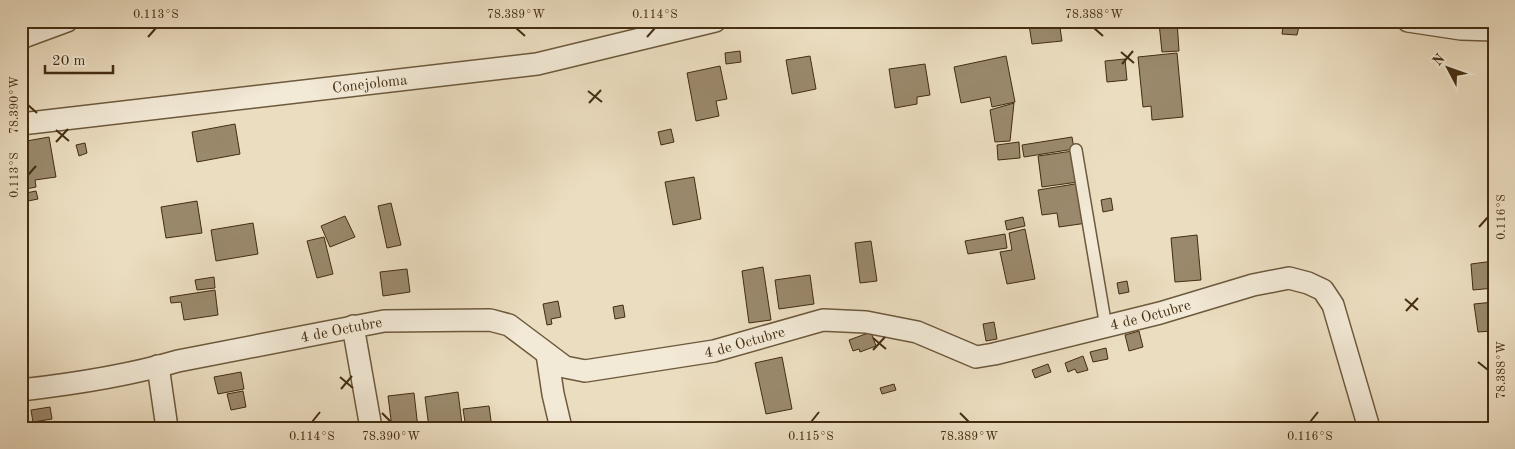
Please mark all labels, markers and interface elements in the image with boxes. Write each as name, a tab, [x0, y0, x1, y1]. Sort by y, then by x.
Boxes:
text: 0.113°S	[133, 9, 179, 21]
text: 78.389°W	[487, 9, 545, 21]
text: 0.114°S	[632, 9, 678, 21]
text: 78.388°W	[1065, 9, 1123, 21]
scale bar	[45, 42, 112, 74]
north arrow	[1422, 42, 1472, 92]
text: N	[1430, 51, 1448, 69]
text: 20 m	[52, 54, 86, 69]
street label: Conejoloma	[331, 73, 409, 97]
text: 78.390°W	[9, 76, 21, 134]
text: 0.113°S	[9, 152, 21, 198]
text: 0.116°S	[1496, 194, 1508, 240]
street label: 4 de Octubre	[1109, 298, 1193, 334]
street label: 4 de Octubre	[299, 316, 384, 346]
street label: 4 de Octubre	[703, 325, 787, 361]
text: 78.388°W	[1496, 341, 1508, 399]
text: 0.115°S	[788, 430, 834, 443]
text: 0.114°S	[289, 431, 335, 443]
text: 78.390°W	[362, 431, 420, 443]
text: 78.389°W	[940, 431, 998, 443]
text: 0.116°S	[1287, 431, 1333, 443]

